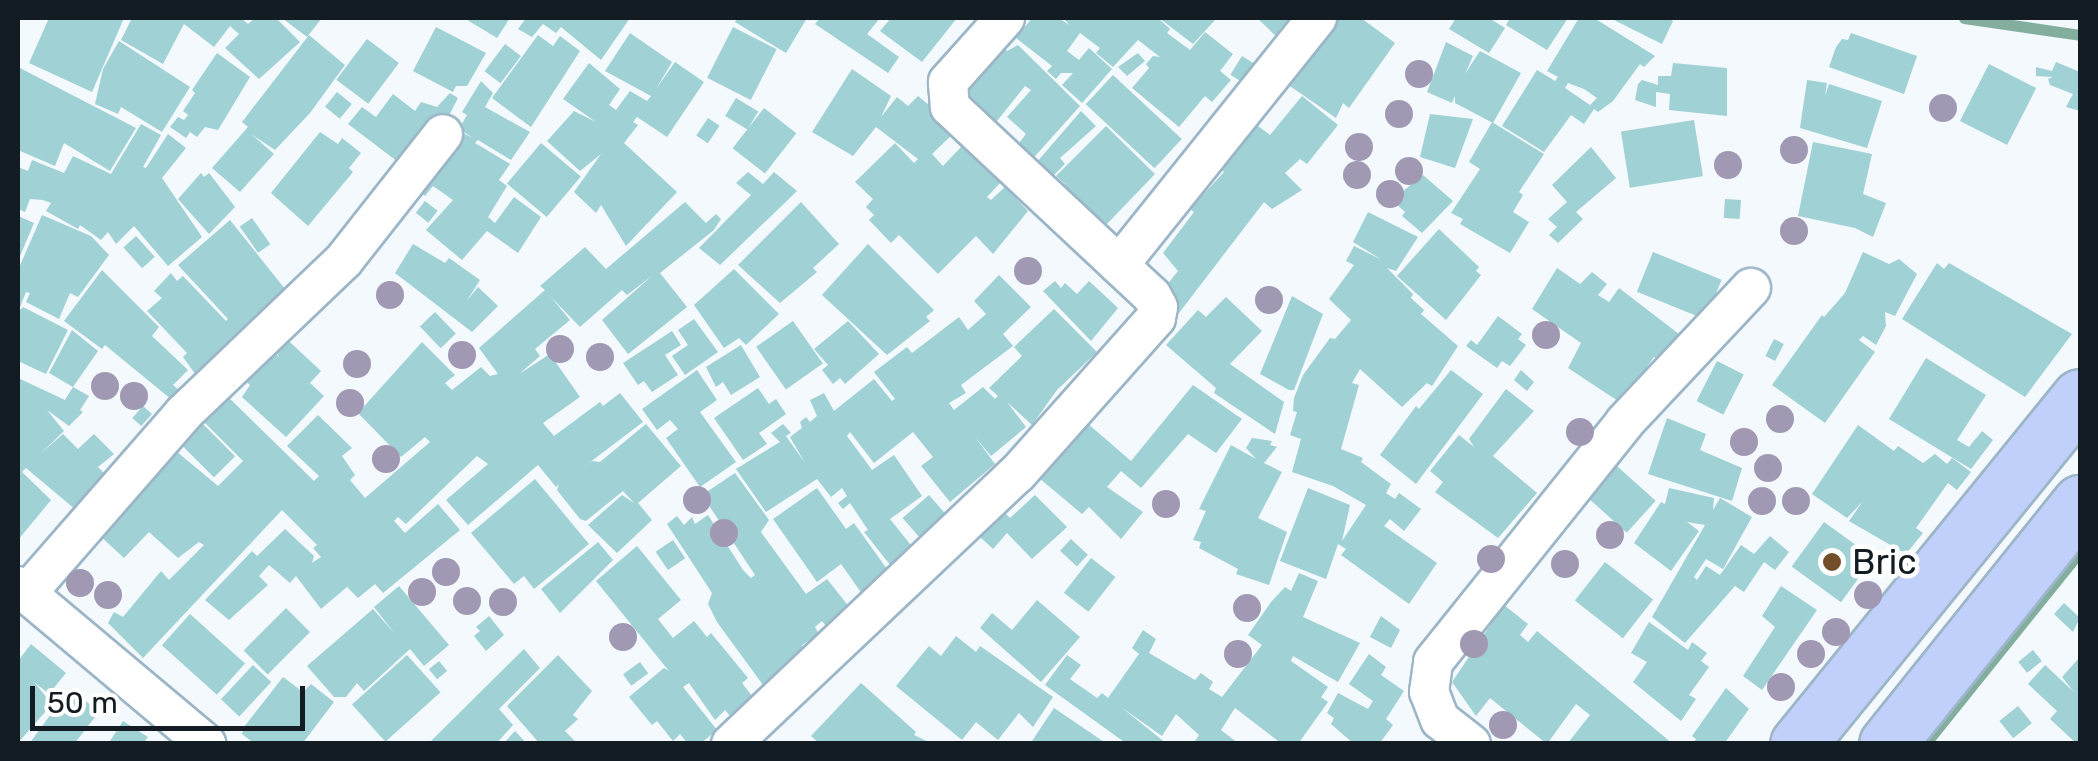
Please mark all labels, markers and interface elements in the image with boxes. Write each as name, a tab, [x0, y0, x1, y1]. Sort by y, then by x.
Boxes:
place label: Bric	[1852, 541, 1916, 583]
marker: Bric	[1821, 551, 1843, 573]
scale bar	[35, 666, 310, 728]
text: 50 m	[47, 685, 118, 721]

